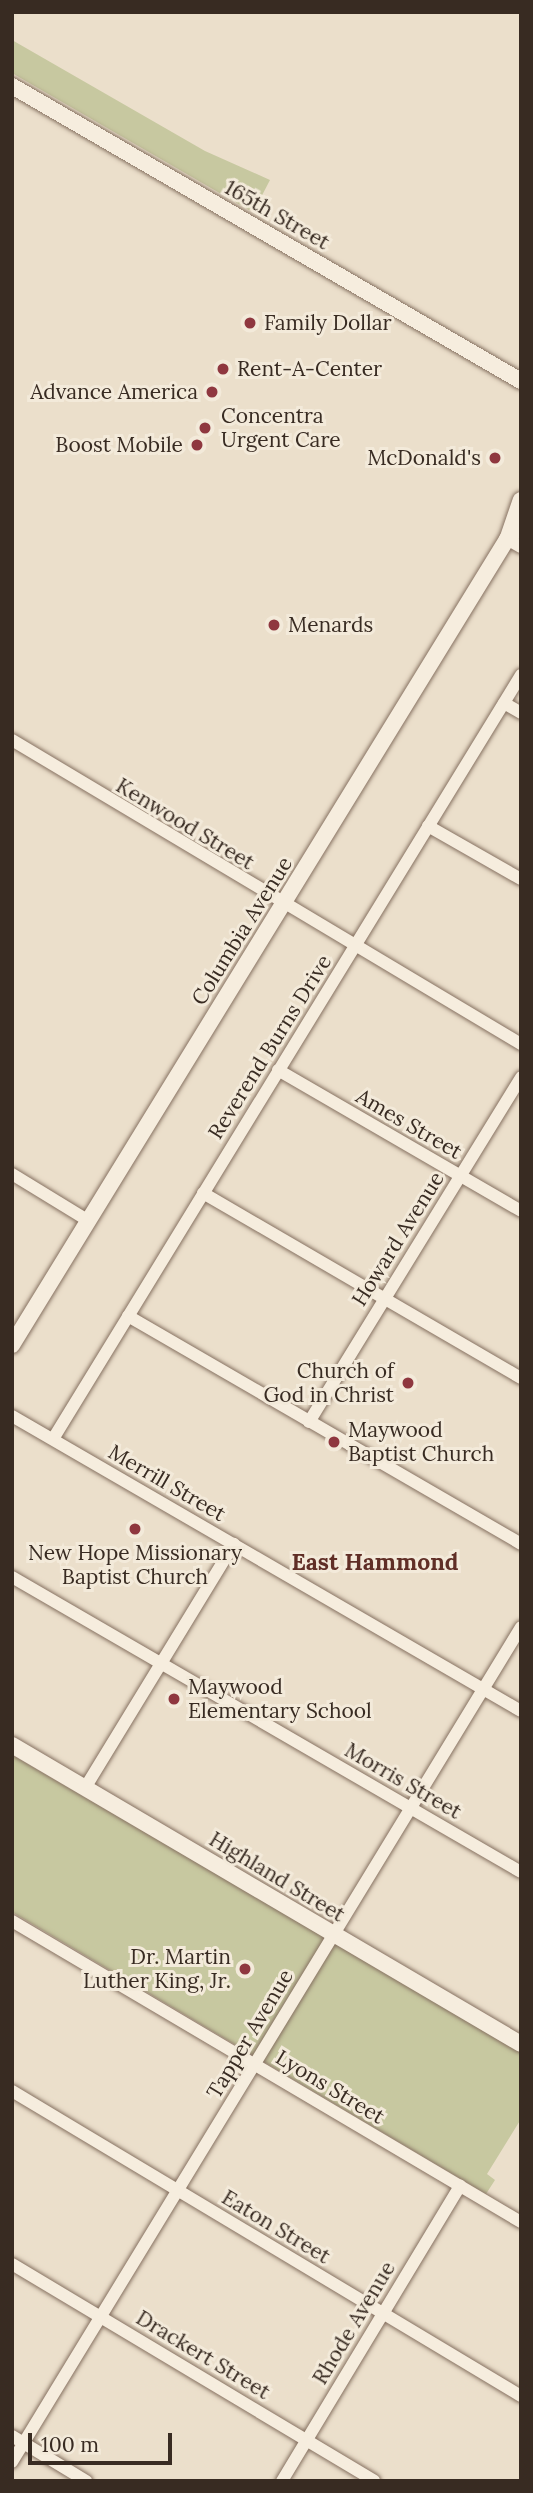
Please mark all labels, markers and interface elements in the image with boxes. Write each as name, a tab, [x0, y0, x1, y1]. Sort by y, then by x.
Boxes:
street label: 165th Street	[220, 175, 334, 255]
place label: Family Dollar	[264, 310, 392, 336]
marker: Family Dollar	[242, 315, 258, 331]
place label: Rent-A-Center	[237, 356, 382, 382]
marker: Rent-A-Center	[215, 361, 231, 377]
place label: Advance America	[30, 379, 198, 405]
marker: Advance America	[204, 384, 220, 400]
place label: Concentra Urgent Care	[221, 403, 341, 453]
marker: Concentra Urgent Care	[195, 418, 215, 438]
place label: Boost Mobile	[55, 432, 183, 458]
marker: Boost Mobile	[189, 437, 205, 453]
place label: McDonald's	[367, 445, 481, 471]
marker: McDonald's	[487, 450, 503, 466]
place label: Menards	[288, 612, 373, 638]
marker: Menards	[266, 617, 282, 633]
street label: Kenwood Street	[111, 773, 259, 875]
street label: Columbia Avenue	[186, 852, 298, 1010]
street label: Reverend Burns Drive	[203, 950, 337, 1144]
street label: Ames Street	[352, 1084, 466, 1164]
street label: Howard Avenue	[347, 1167, 449, 1311]
place label: Church of God in Christ	[263, 1358, 394, 1408]
marker: Church of God in Christ	[400, 1375, 416, 1391]
place label: Maywood Baptist Church	[348, 1417, 494, 1467]
marker: Maywood Baptist Church	[326, 1434, 342, 1450]
street label: Merrill Street	[104, 1439, 230, 1527]
marker: New Hope Missionary Baptist Church	[127, 1521, 143, 1537]
place label: New Hope Missionary Baptist Church	[28, 1540, 242, 1590]
district label: East Hammond	[291, 1548, 459, 1576]
place label: Maywood Elementary School	[188, 1674, 372, 1724]
marker: Maywood Elementary School	[166, 1691, 182, 1707]
street label: Morris Street	[340, 1738, 466, 1824]
street label: Highland Street	[205, 1827, 349, 1927]
place label: Dr. Martin Luther King, Jr.	[83, 1944, 231, 1994]
marker: Dr. Martin Luther King, Jr.	[237, 1961, 253, 1977]
street label: Tapper Avenue	[202, 1965, 298, 2103]
street label: Lyons Street	[271, 2045, 389, 2129]
street label: Eaton Street	[217, 2185, 335, 2269]
street label: Rhode Avenue	[307, 2257, 401, 2389]
street label: Drackert Street	[132, 2305, 274, 2405]
scale bar	[32, 2420, 175, 2464]
text: 100 m	[41, 2431, 99, 2458]

